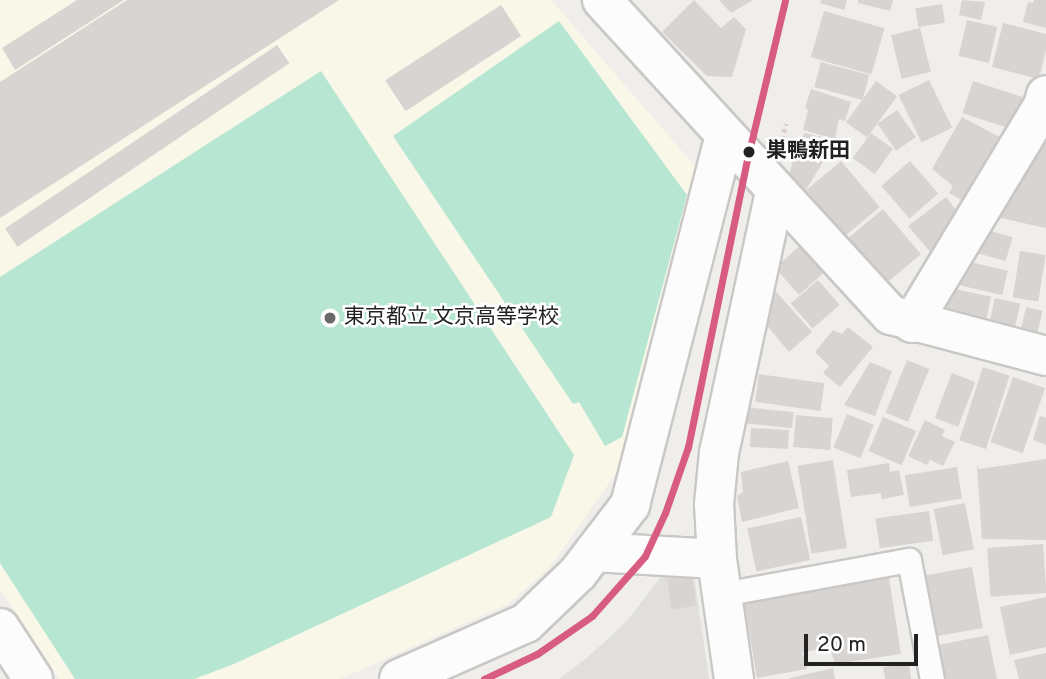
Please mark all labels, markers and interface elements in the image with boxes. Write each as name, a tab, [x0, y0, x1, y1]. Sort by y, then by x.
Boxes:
place label: 巣鴨新田	[766, 139, 850, 165]
marker: 巣鴨新田	[738, 141, 760, 163]
place label: 東京都立 文京高等学校	[344, 305, 559, 331]
marker: 東京都立 文京高等学校	[322, 310, 338, 326]
scale bar	[808, 620, 922, 664]
text: 20 m	[817, 632, 866, 659]

